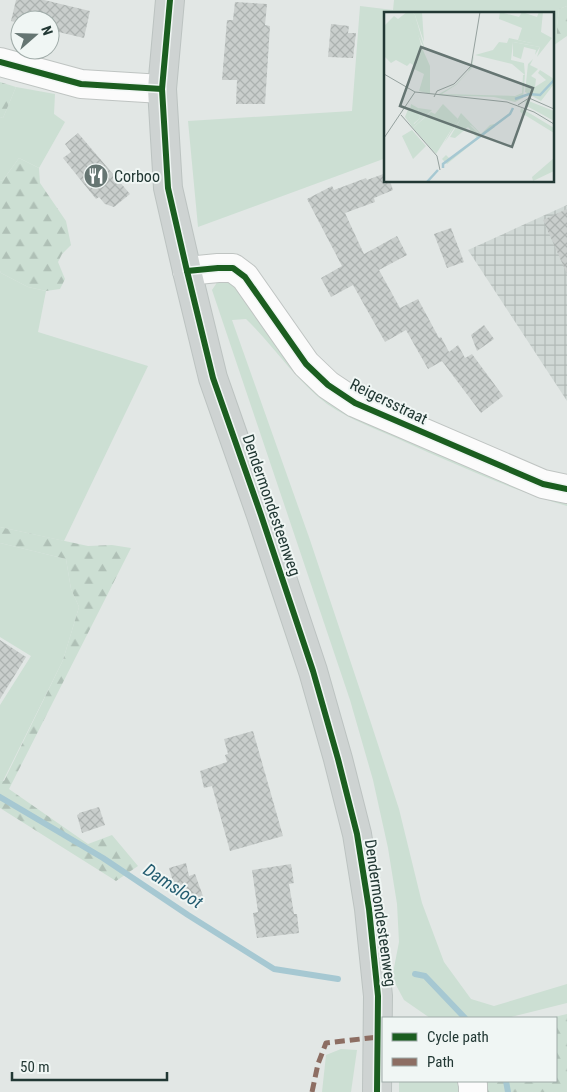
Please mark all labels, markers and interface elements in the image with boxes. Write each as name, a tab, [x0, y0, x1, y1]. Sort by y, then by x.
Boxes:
north arrow	[10, 10, 60, 60]
inset map	[384, 12, 554, 182]
text: N	[38, 24, 56, 37]
restaurant icon: Corboo	[83, 163, 109, 189]
place label: Corboo	[114, 167, 160, 186]
street label: Reigersstraat	[347, 375, 431, 428]
street label: Dendermondesteenweg	[238, 432, 305, 578]
street label: Dendermondesteenweg	[361, 838, 400, 988]
water label: Damsloot	[140, 859, 207, 913]
legend	[382, 1017, 557, 1082]
text: Cycle path	[427, 1028, 489, 1046]
scale bar	[12, 1050, 168, 1082]
text: Path	[427, 1053, 454, 1071]
text: 50 m	[20, 1058, 50, 1076]

